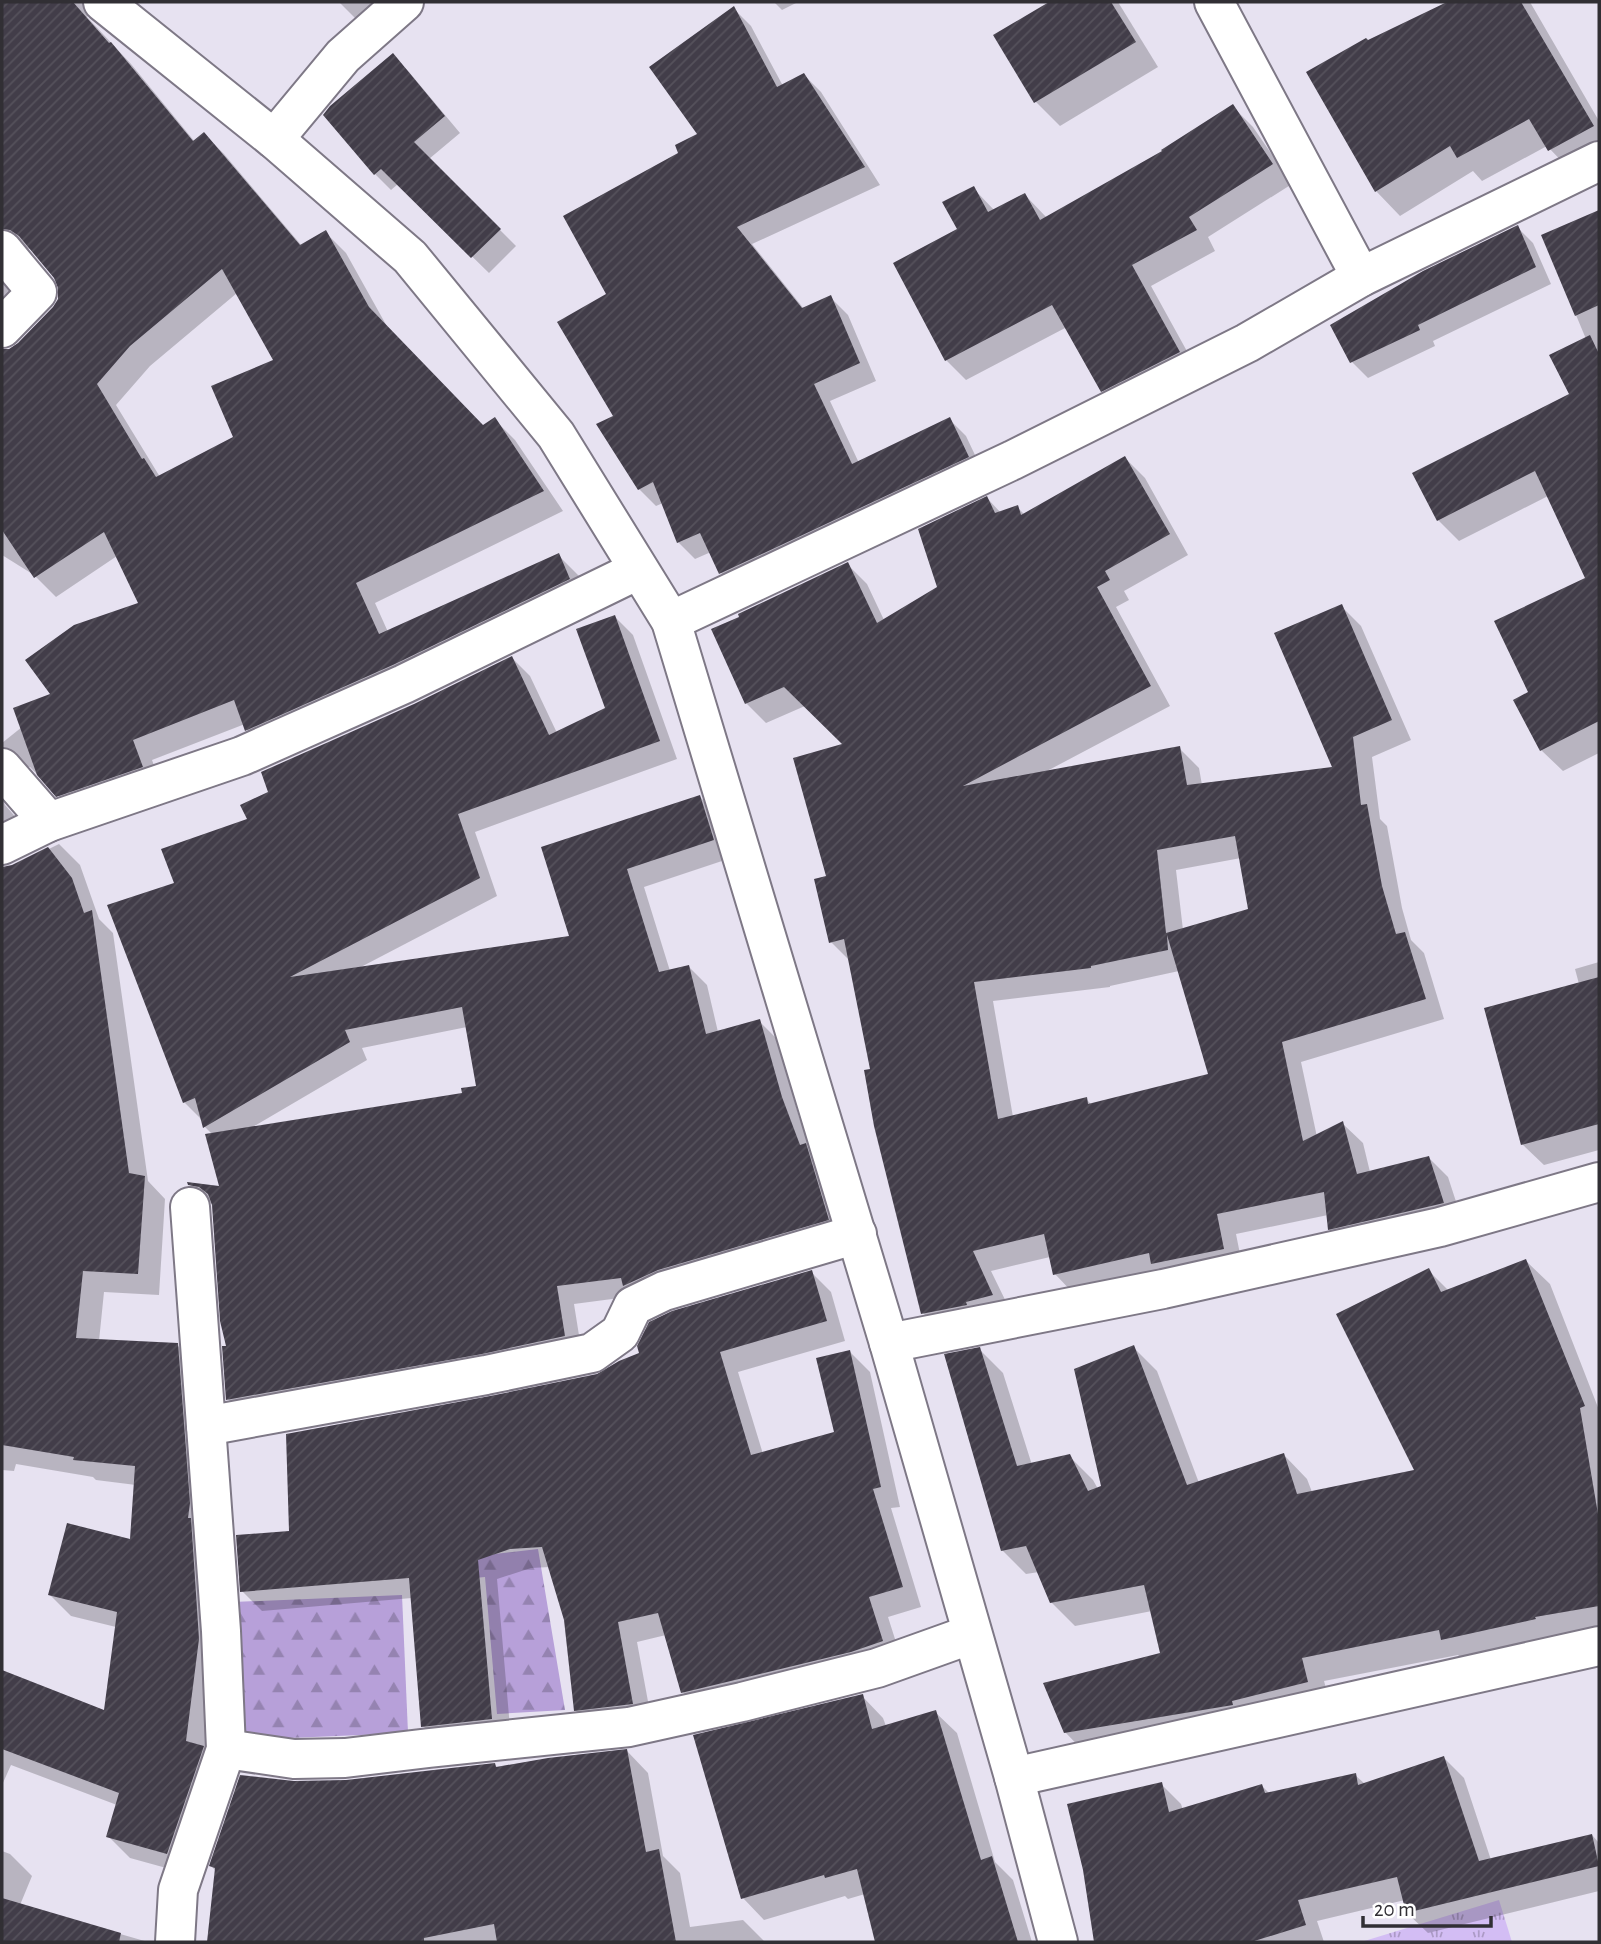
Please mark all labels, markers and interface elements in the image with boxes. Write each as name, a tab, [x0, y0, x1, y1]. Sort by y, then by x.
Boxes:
scale bar	[1363, 1884, 1491, 1928]
text: 20 m	[1374, 1899, 1415, 1920]

